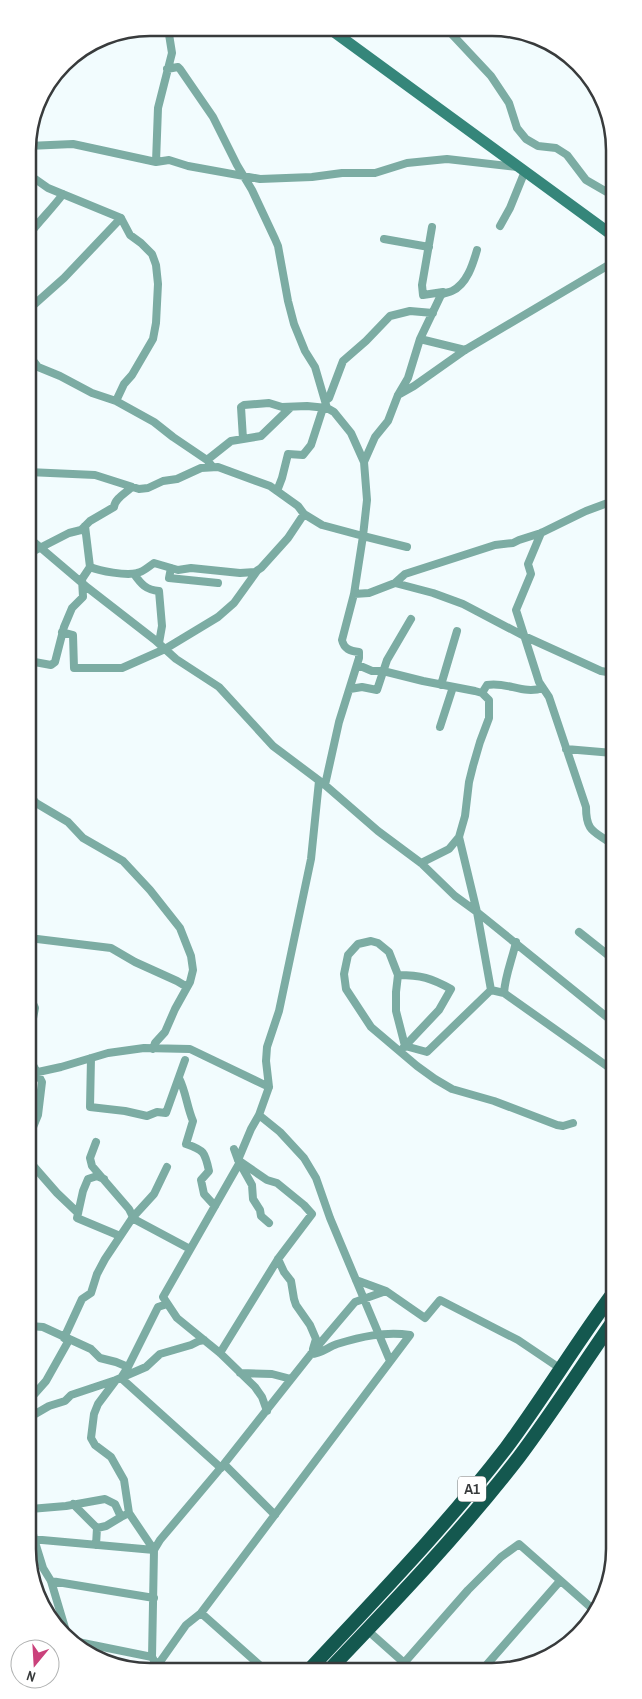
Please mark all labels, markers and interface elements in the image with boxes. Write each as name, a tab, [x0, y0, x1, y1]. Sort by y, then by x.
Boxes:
road number: A1	[458, 1476, 486, 1502]
north arrow	[10, 1639, 60, 1689]
text: N	[24, 1667, 38, 1686]

